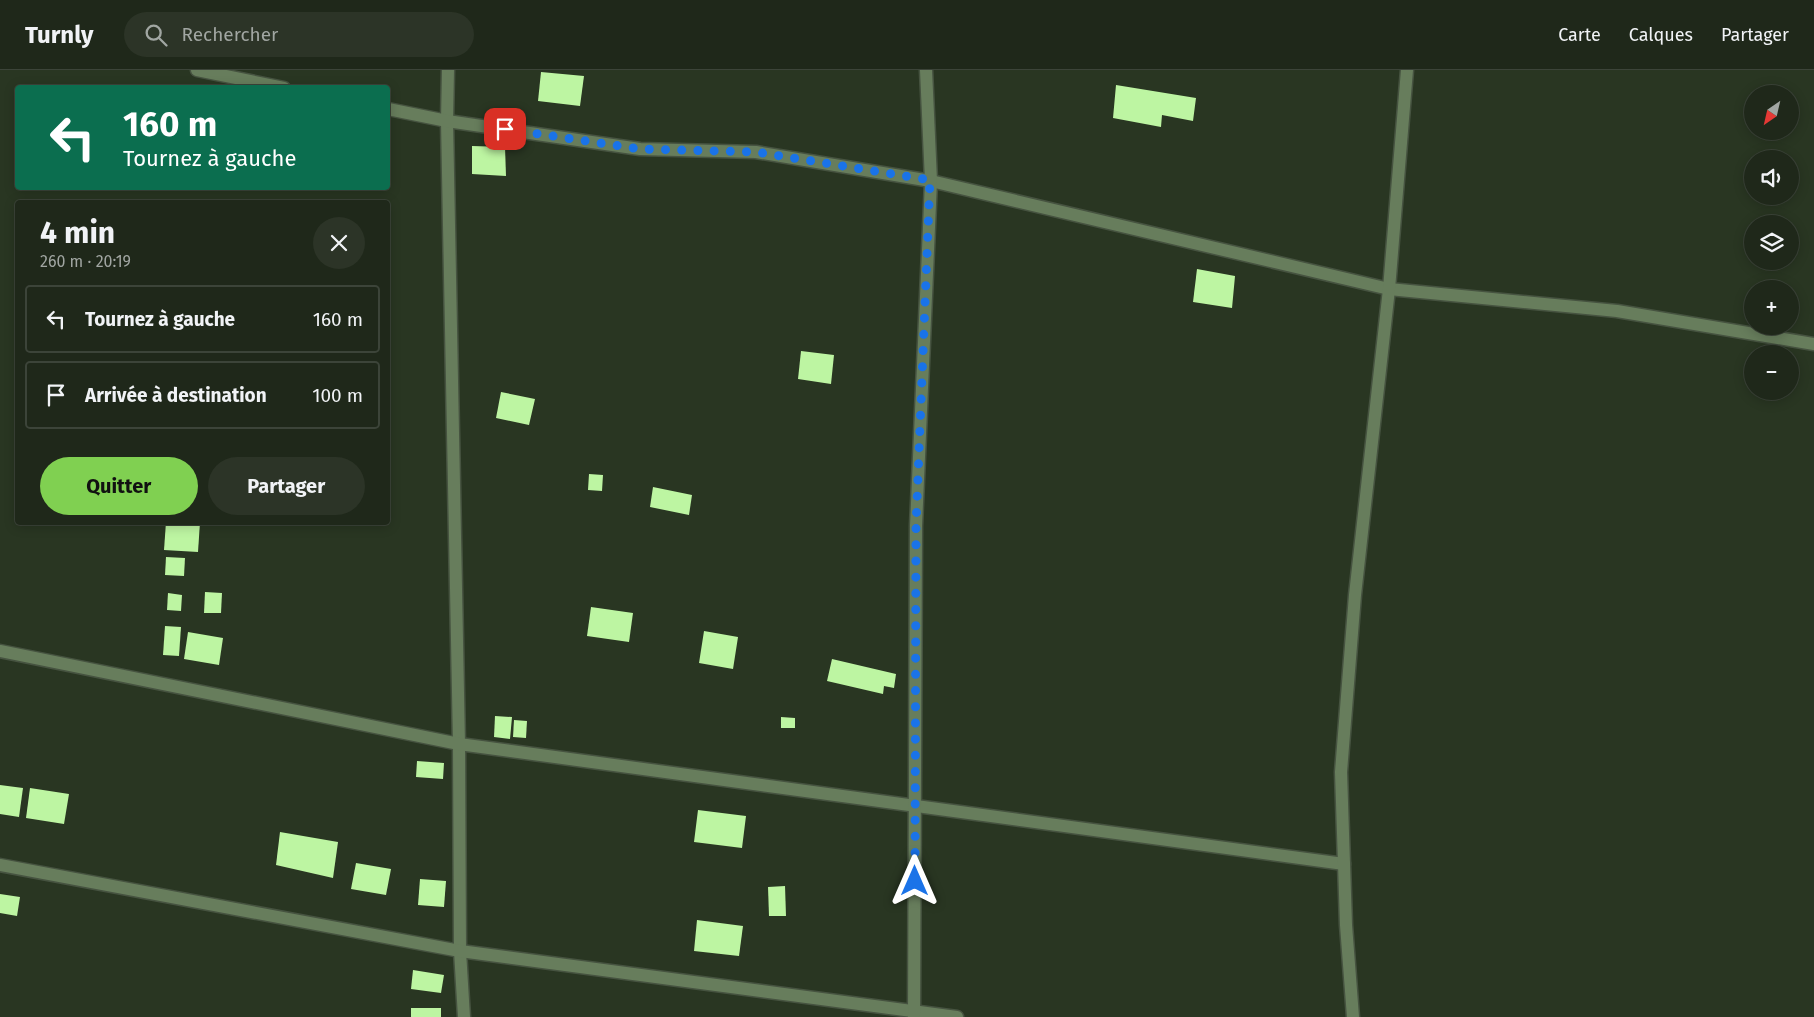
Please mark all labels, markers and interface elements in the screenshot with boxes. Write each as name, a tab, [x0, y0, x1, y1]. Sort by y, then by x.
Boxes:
search box	[124, 12, 474, 57]
text: Turnly	[25, 21, 94, 49]
icon: search	[142, 21, 170, 49]
text: Rechercher	[182, 23, 278, 46]
text: Carte	[1558, 24, 1601, 46]
text: Calques	[1629, 24, 1693, 46]
text: Partager	[1721, 24, 1789, 46]
north arrow	[1744, 85, 1799, 140]
map controls	[1744, 85, 1799, 400]
text: 160 m	[123, 103, 217, 145]
icon: left	[40, 105, 105, 170]
pin	[484, 108, 526, 150]
icon: arrive	[491, 115, 519, 143]
text: Tournez à gauche	[123, 145, 296, 172]
button: sound	[1744, 150, 1799, 205]
text: 4 min	[40, 215, 115, 251]
button: layers	[1744, 215, 1799, 270]
button: close	[313, 217, 365, 269]
text: 260 m · 20:19	[40, 252, 131, 271]
button: +	[1744, 280, 1799, 335]
icon: left	[42, 305, 70, 333]
text: Tournez à gauche	[85, 308, 235, 331]
text: 160 m	[313, 308, 363, 331]
button: −	[1744, 345, 1799, 400]
icon: arrive	[42, 381, 70, 409]
text: Arrivée à destination	[85, 384, 267, 407]
text: 100 m	[312, 384, 363, 407]
button: Quitter	[40, 457, 198, 515]
button: Partager	[208, 457, 365, 515]
position arrow	[888, 854, 940, 906]

